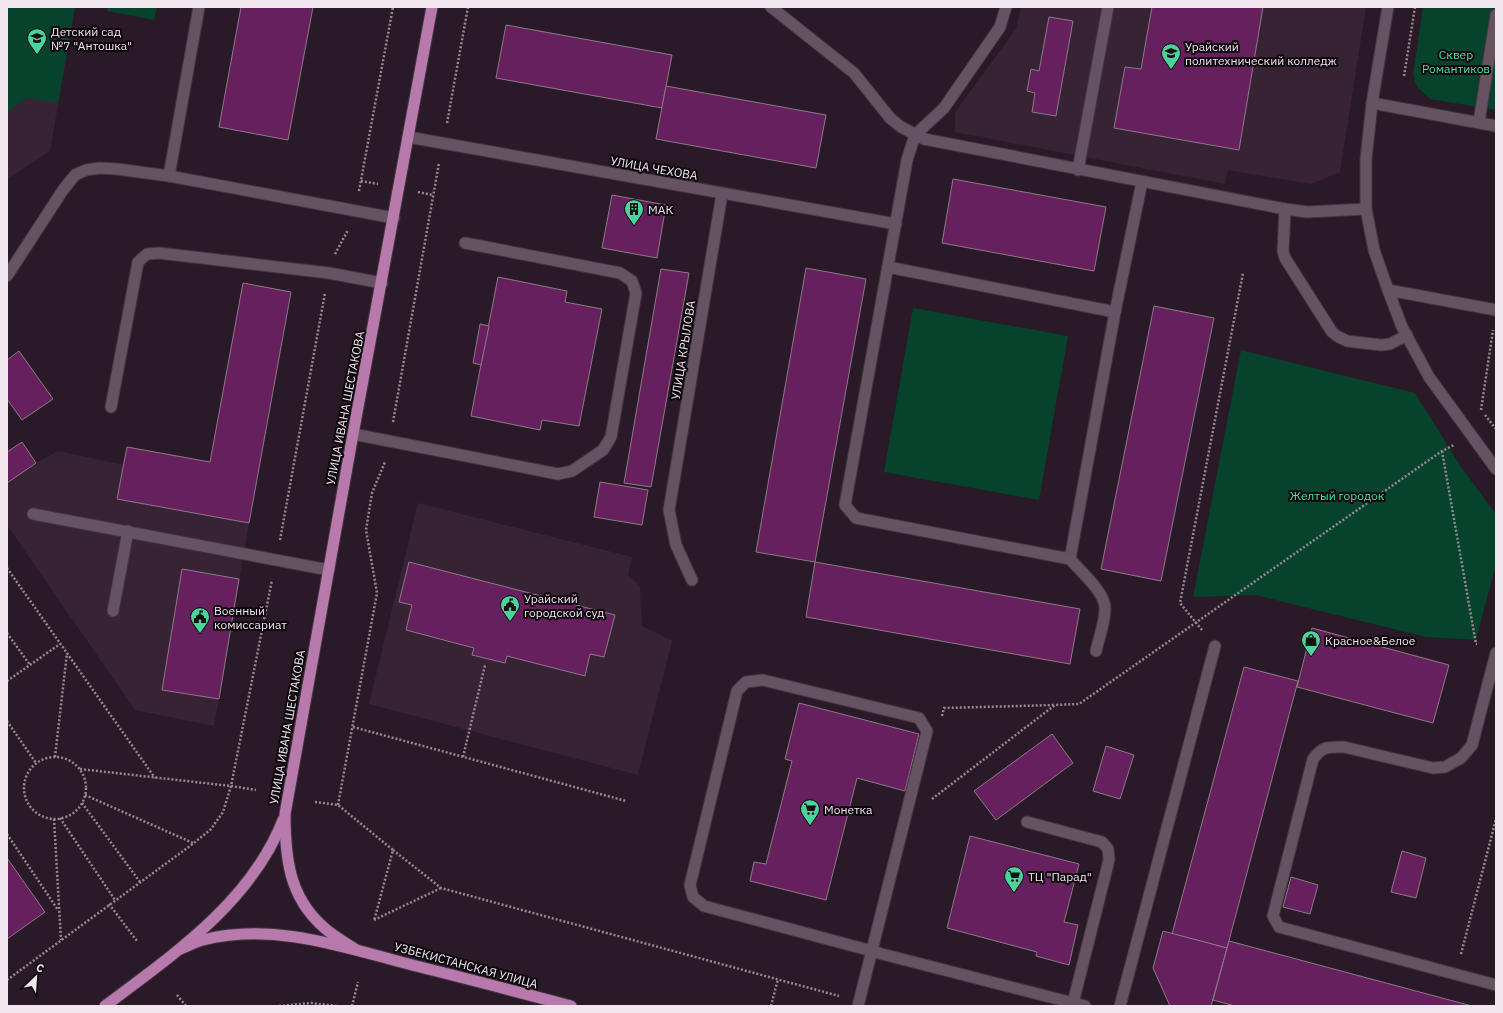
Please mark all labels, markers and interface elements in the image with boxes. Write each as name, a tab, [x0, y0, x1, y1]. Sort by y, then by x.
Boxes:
place label: Детский сад №7 "Антошка"	[51, 24, 132, 53]
school or university icon: Детский сад №7 "Антошка"	[26, 27, 48, 55]
place label: Урайский политехнический колледж	[1185, 39, 1337, 68]
school or university icon: Урайский политехнический колледж	[1160, 42, 1182, 70]
park label: Сквер Романтиков	[1422, 47, 1490, 76]
street label: УЛИЦА ЧЕХОВА	[609, 153, 699, 183]
building icon: МАК	[623, 198, 645, 226]
place label: МАК	[648, 202, 673, 217]
street label: УЛИЦА КРЫЛОВА	[668, 299, 698, 401]
street label: УЛИЦА ИВАНА ШЕСТАКОВА	[323, 329, 367, 486]
park label: Желтый городок	[1290, 488, 1385, 503]
place label: Урайский городской суд	[524, 591, 605, 620]
public building icon: Урайский городской суд	[499, 594, 521, 622]
place label: Военный комиссариат	[214, 603, 287, 632]
public building icon: Военный комиссариат	[189, 606, 211, 634]
shop icon: Красное&Белое	[1300, 629, 1322, 657]
place label: Красное&Белое	[1325, 633, 1416, 648]
street label: УЛИЦА ИВАНА ШЕСТАКОВА	[266, 648, 308, 805]
supermarket icon: Монетка	[799, 798, 821, 826]
place label: Монетка	[824, 802, 873, 817]
supermarket icon: ТЦ "Парад"	[1003, 865, 1025, 893]
place label: ТЦ "Парад"	[1028, 869, 1092, 884]
street label: УЗБЕКИСТАНСКАЯ УЛИЦА	[393, 939, 540, 991]
north arrow	[16, 957, 56, 997]
text: С	[34, 960, 46, 976]

